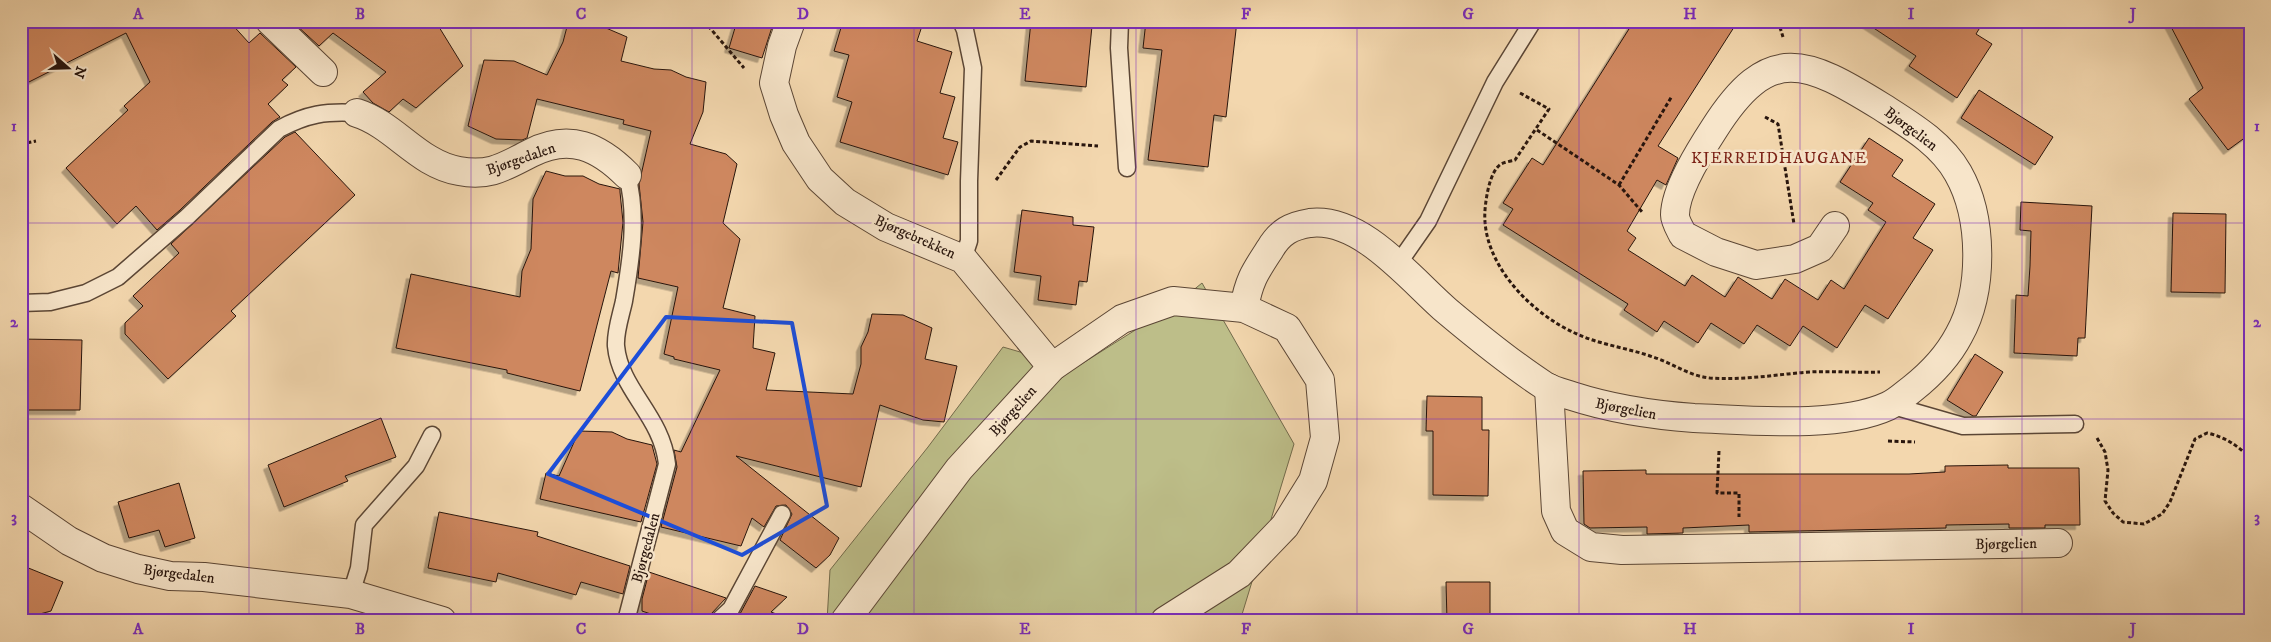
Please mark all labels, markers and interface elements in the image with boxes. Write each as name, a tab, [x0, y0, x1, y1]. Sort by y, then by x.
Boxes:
text: A	[132, 4, 144, 24]
text: B	[355, 4, 365, 24]
text: C	[576, 4, 586, 24]
text: D	[797, 4, 809, 24]
text: E	[1019, 4, 1031, 24]
text: F	[1241, 4, 1251, 24]
text: G	[1462, 4, 1474, 24]
text: H	[1683, 4, 1697, 24]
text: I	[1908, 4, 1915, 24]
text: J	[2128, 4, 2137, 24]
north arrow	[42, 42, 92, 92]
text: N	[69, 64, 90, 81]
street label: Bjørgelien	[1881, 103, 1942, 155]
text: 1	[11, 116, 17, 136]
text: 1	[2254, 116, 2260, 136]
street label: Bjørgedalen	[484, 138, 558, 180]
district label: KJERREIDHAUGANE	[1691, 148, 1867, 168]
street label: Bjørgebrekken	[871, 211, 959, 263]
text: 2	[10, 312, 19, 332]
text: 2	[2253, 312, 2262, 332]
street label: Bjørgelien	[985, 382, 1041, 440]
street label: Bjørgelien	[1594, 394, 1658, 424]
text: 3	[11, 507, 17, 527]
text: 3	[2254, 507, 2260, 527]
street label: Bjørgedalen	[628, 511, 665, 585]
street label: Bjørgelien	[1975, 534, 2037, 554]
street label: Bjørgedalen	[142, 560, 216, 588]
text: A	[132, 619, 144, 639]
text: B	[355, 619, 365, 639]
text: C	[576, 619, 586, 639]
text: D	[797, 619, 809, 639]
text: E	[1019, 619, 1031, 639]
text: F	[1241, 619, 1251, 639]
text: G	[1462, 619, 1474, 639]
text: H	[1683, 619, 1697, 639]
text: I	[1908, 619, 1915, 639]
text: J	[2128, 619, 2137, 639]

